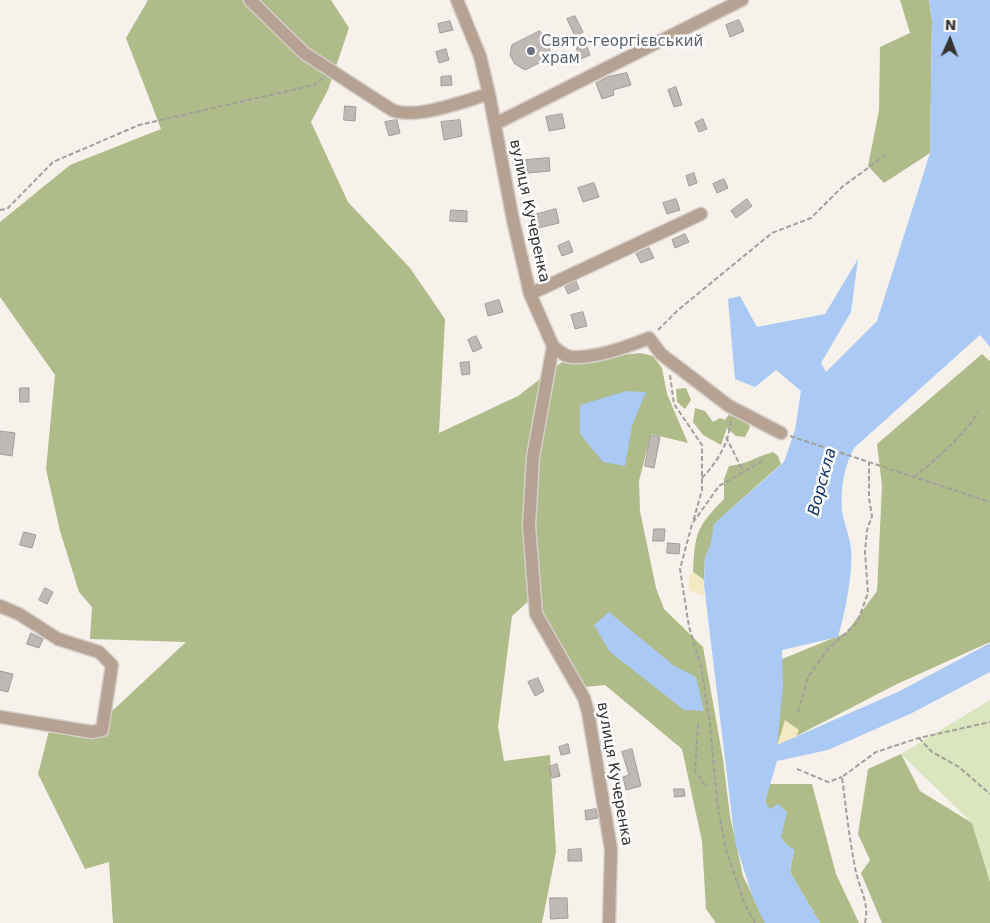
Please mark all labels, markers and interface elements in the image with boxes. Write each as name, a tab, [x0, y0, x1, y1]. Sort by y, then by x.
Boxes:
north arrow	[925, 15, 975, 65]
text: N	[944, 17, 957, 33]
place label: Свято-георгієвський храм	[541, 33, 703, 68]
marker: Свято-георгієвський храм	[525, 45, 537, 57]
street label: вулиця Кучеренка	[505, 138, 553, 284]
water label: Ворскла	[805, 446, 841, 518]
street label: вулиця Кучеренка	[593, 701, 635, 847]

